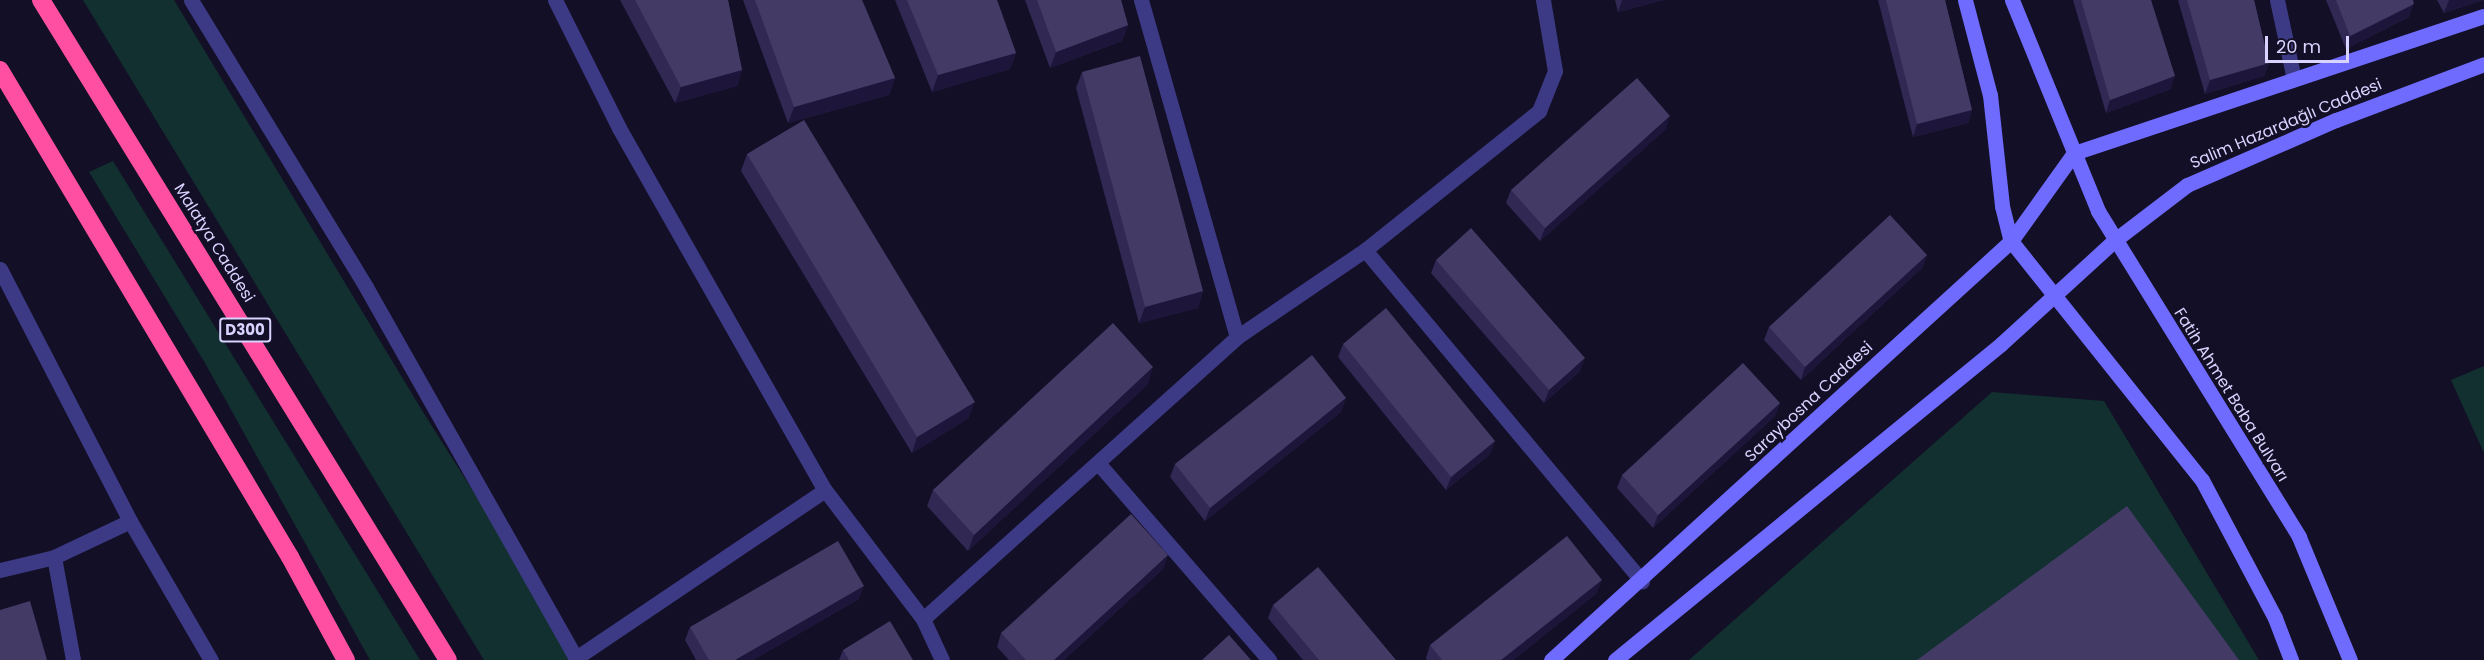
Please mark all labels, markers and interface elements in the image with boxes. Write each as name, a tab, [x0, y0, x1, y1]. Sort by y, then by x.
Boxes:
scale bar	[2268, 24, 2352, 62]
text: 20 m	[2276, 34, 2321, 59]
street label: Salim Hazardağlı Caddesi	[2187, 75, 2385, 173]
street label: Malatya Caddesi	[170, 180, 258, 306]
street label: Fatih Ahmet Baba Bulvarı	[2170, 305, 2292, 485]
road number: D300	[218, 318, 272, 342]
street label: Saraybosna Caddesi	[1741, 338, 1877, 466]

